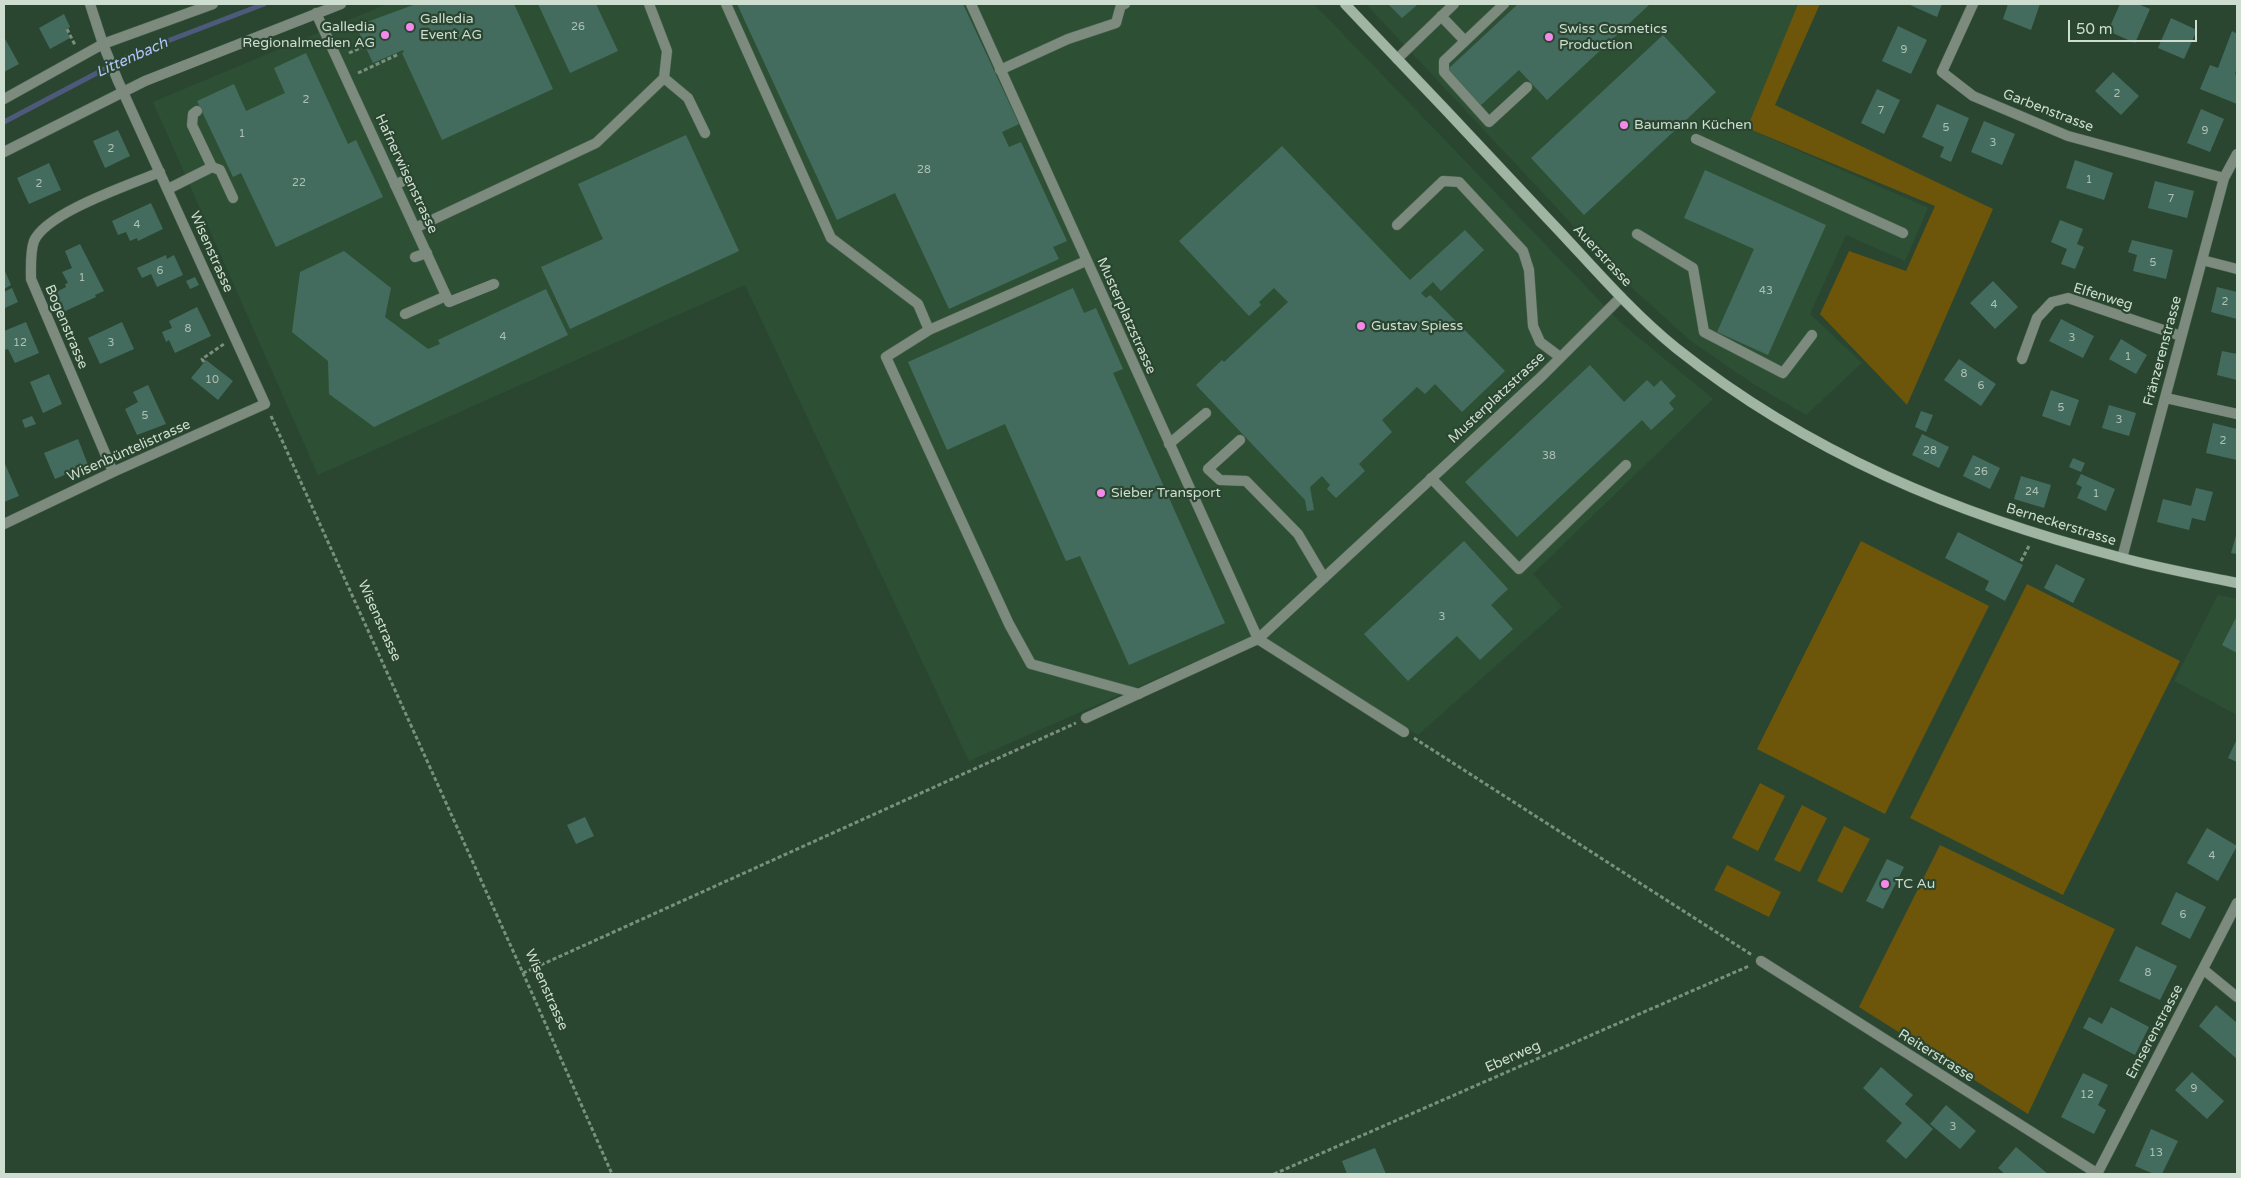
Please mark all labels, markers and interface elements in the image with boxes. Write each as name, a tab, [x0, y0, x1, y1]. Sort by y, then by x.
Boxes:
scale bar	[2071, 10, 2200, 42]
place label: Galledia Event AG	[420, 11, 482, 44]
place label: Galledia Regionalmedien AG	[242, 19, 375, 52]
house number: 26	[571, 20, 585, 34]
text: 50 m	[2076, 20, 2113, 38]
marker: Galledia Event AG	[404, 21, 416, 33]
place label: Swiss Cosmetics Production	[1559, 21, 1667, 54]
marker: Galledia Regionalmedien AG	[379, 29, 391, 41]
marker: Swiss Cosmetics Production	[1543, 31, 1555, 43]
water label: Littenbach	[93, 34, 171, 82]
house number: 9	[1901, 43, 1907, 57]
street label: Garbenstrasse	[2000, 86, 2096, 136]
house number: 2	[2114, 87, 2120, 101]
house number: 2	[303, 93, 309, 107]
house number: 7	[1878, 104, 1884, 118]
street label: Hafnerwisenstrasse	[371, 112, 441, 236]
place label: Baumann Küchen	[1634, 117, 1752, 133]
marker: Baumann Küchen	[1618, 119, 1630, 131]
house number: 5	[1943, 121, 1949, 135]
house number: 9	[2202, 124, 2208, 138]
house number: 1	[239, 127, 245, 141]
house number: 3	[1990, 136, 1996, 150]
house number: 2	[108, 142, 114, 156]
house number: 28	[917, 163, 931, 177]
house number: 1	[2086, 173, 2092, 187]
house number: 22	[292, 176, 306, 190]
house number: 2	[36, 177, 42, 191]
house number: 7	[2168, 192, 2174, 206]
street label: Wisenstrasse	[186, 209, 236, 295]
house number: 4	[134, 218, 140, 232]
street label: Auerstrasse	[1569, 222, 1635, 290]
street label: Musterplatzstrasse	[1093, 255, 1159, 377]
house number: 5	[2150, 256, 2156, 270]
house number: 6	[157, 264, 163, 278]
house number: 1	[79, 271, 85, 285]
street label: Elfenweg	[2071, 280, 2135, 314]
street label: Bogenstrasse	[41, 282, 91, 372]
house number: 43	[1759, 284, 1773, 298]
street label: Fränzerenstrasse	[2140, 294, 2186, 408]
house number: 2	[2222, 295, 2228, 309]
house number: 4	[1991, 298, 1997, 312]
place label: Gustav Spiess	[1371, 318, 1463, 334]
marker: Gustav Spiess	[1355, 320, 1367, 332]
house number: 8	[185, 322, 191, 336]
house number: 4	[500, 330, 506, 344]
house number: 3	[2069, 331, 2075, 345]
house number: 12	[13, 336, 27, 350]
house number: 3	[108, 336, 114, 350]
street label: Musterplatzstrasse	[1445, 349, 1549, 447]
house number: 1	[2125, 350, 2131, 364]
house number: 8	[1961, 367, 1967, 381]
house number: 10	[205, 373, 219, 387]
house number: 6	[1978, 379, 1984, 393]
house number: 5	[2058, 401, 2064, 415]
house number: 5	[142, 409, 148, 423]
house number: 3	[2116, 413, 2122, 427]
street label: Wisenbüntelistrasse	[65, 416, 193, 486]
house number: 2	[2220, 434, 2226, 448]
house number: 28	[1923, 444, 1937, 458]
house number: 38	[1542, 449, 1556, 463]
house number: 26	[1974, 465, 1988, 479]
place label: Sieber Transport	[1111, 485, 1221, 501]
house number: 24	[2025, 485, 2039, 499]
marker: Sieber Transport	[1095, 487, 1107, 499]
house number: 1	[2093, 487, 2099, 501]
street label: Berneckerstrasse	[2004, 500, 2118, 550]
street label: Wisenstrasse	[354, 578, 404, 664]
house number: 3	[1439, 610, 1445, 624]
house number: 4	[2209, 849, 2215, 863]
place label: TC Au	[1895, 876, 1935, 892]
marker: TC Au	[1879, 878, 1891, 890]
house number: 6	[2180, 908, 2186, 922]
street label: Wisenstrasse	[521, 947, 571, 1033]
house number: 8	[2145, 966, 2151, 980]
street label: Emserenstrasse	[2123, 982, 2187, 1082]
street label: Reiterstrasse	[1895, 1026, 1977, 1086]
street label: Eberweg	[1483, 1037, 1543, 1077]
house number: 9	[2191, 1082, 2197, 1096]
house number: 12	[2080, 1088, 2094, 1102]
house number: 3	[1950, 1120, 1956, 1134]
house number: 13	[2149, 1146, 2163, 1160]

